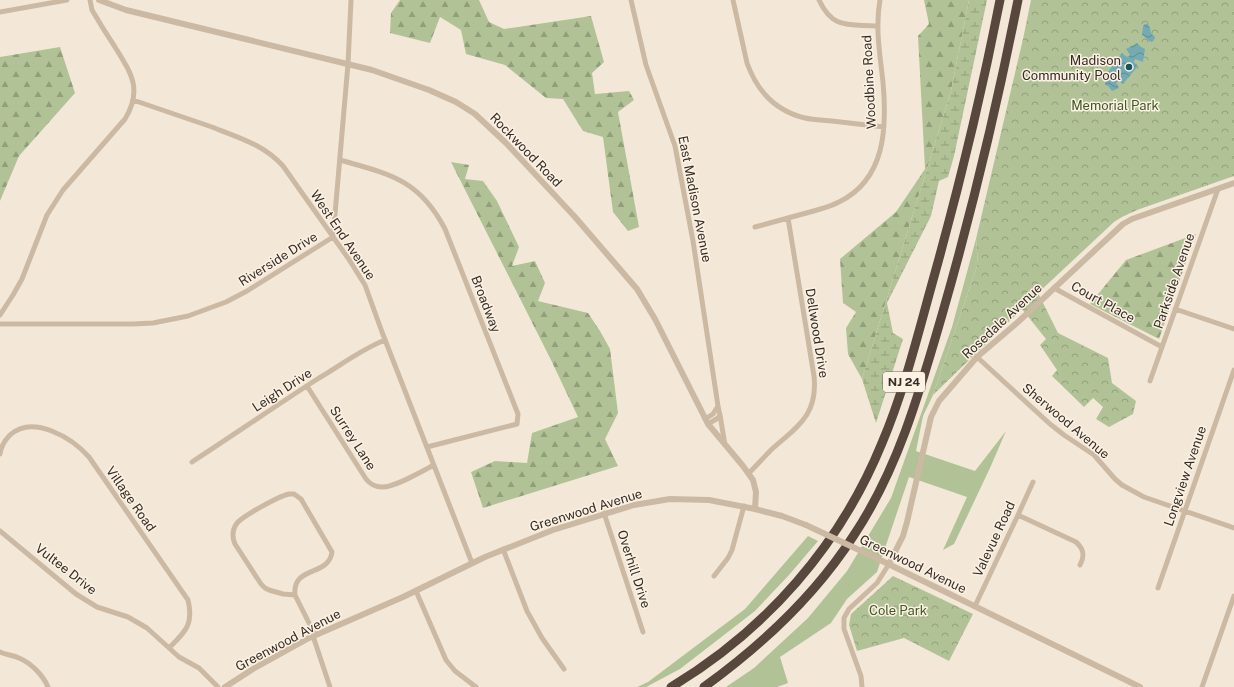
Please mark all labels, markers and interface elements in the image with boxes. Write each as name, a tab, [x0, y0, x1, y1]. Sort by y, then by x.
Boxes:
street label: Woodbine Road	[859, 35, 879, 129]
place label: Madison Community Pool	[1022, 53, 1121, 83]
marker: Madison Community Pool	[1124, 62, 1134, 72]
park label: Memorial Park	[1071, 98, 1159, 113]
street label: Rockwood Road	[487, 110, 565, 190]
street label: East Madison Avenue	[675, 134, 715, 264]
street label: West End Avenue	[307, 187, 379, 283]
street label: Riverside Drive	[236, 229, 320, 289]
street label: Parkside Avenue	[1151, 231, 1197, 331]
street label: Broadway	[468, 273, 504, 335]
street label: Court Place	[1068, 278, 1138, 326]
street label: Rosedale Avenue	[959, 280, 1045, 362]
street label: Dellwood Drive	[803, 287, 831, 379]
street label: Leigh Drive	[250, 365, 314, 415]
road number: NJ 24	[883, 372, 925, 392]
street label: Sherwood Avenue	[1019, 380, 1113, 462]
street label: Surrey Lane	[327, 403, 379, 473]
street label: Longview Avenue	[1161, 424, 1209, 528]
street label: Village Road	[103, 464, 159, 534]
street label: Greenwood Avenue	[528, 486, 644, 534]
street label: Valevue Road	[970, 499, 1018, 579]
street label: Overhill Drive	[614, 528, 654, 610]
street label: Greenwood Avenue	[857, 532, 969, 596]
street label: Vultee Drive	[32, 540, 100, 598]
park label: Cole Park	[869, 603, 927, 618]
street label: Greenwood Avenue	[233, 606, 343, 674]

